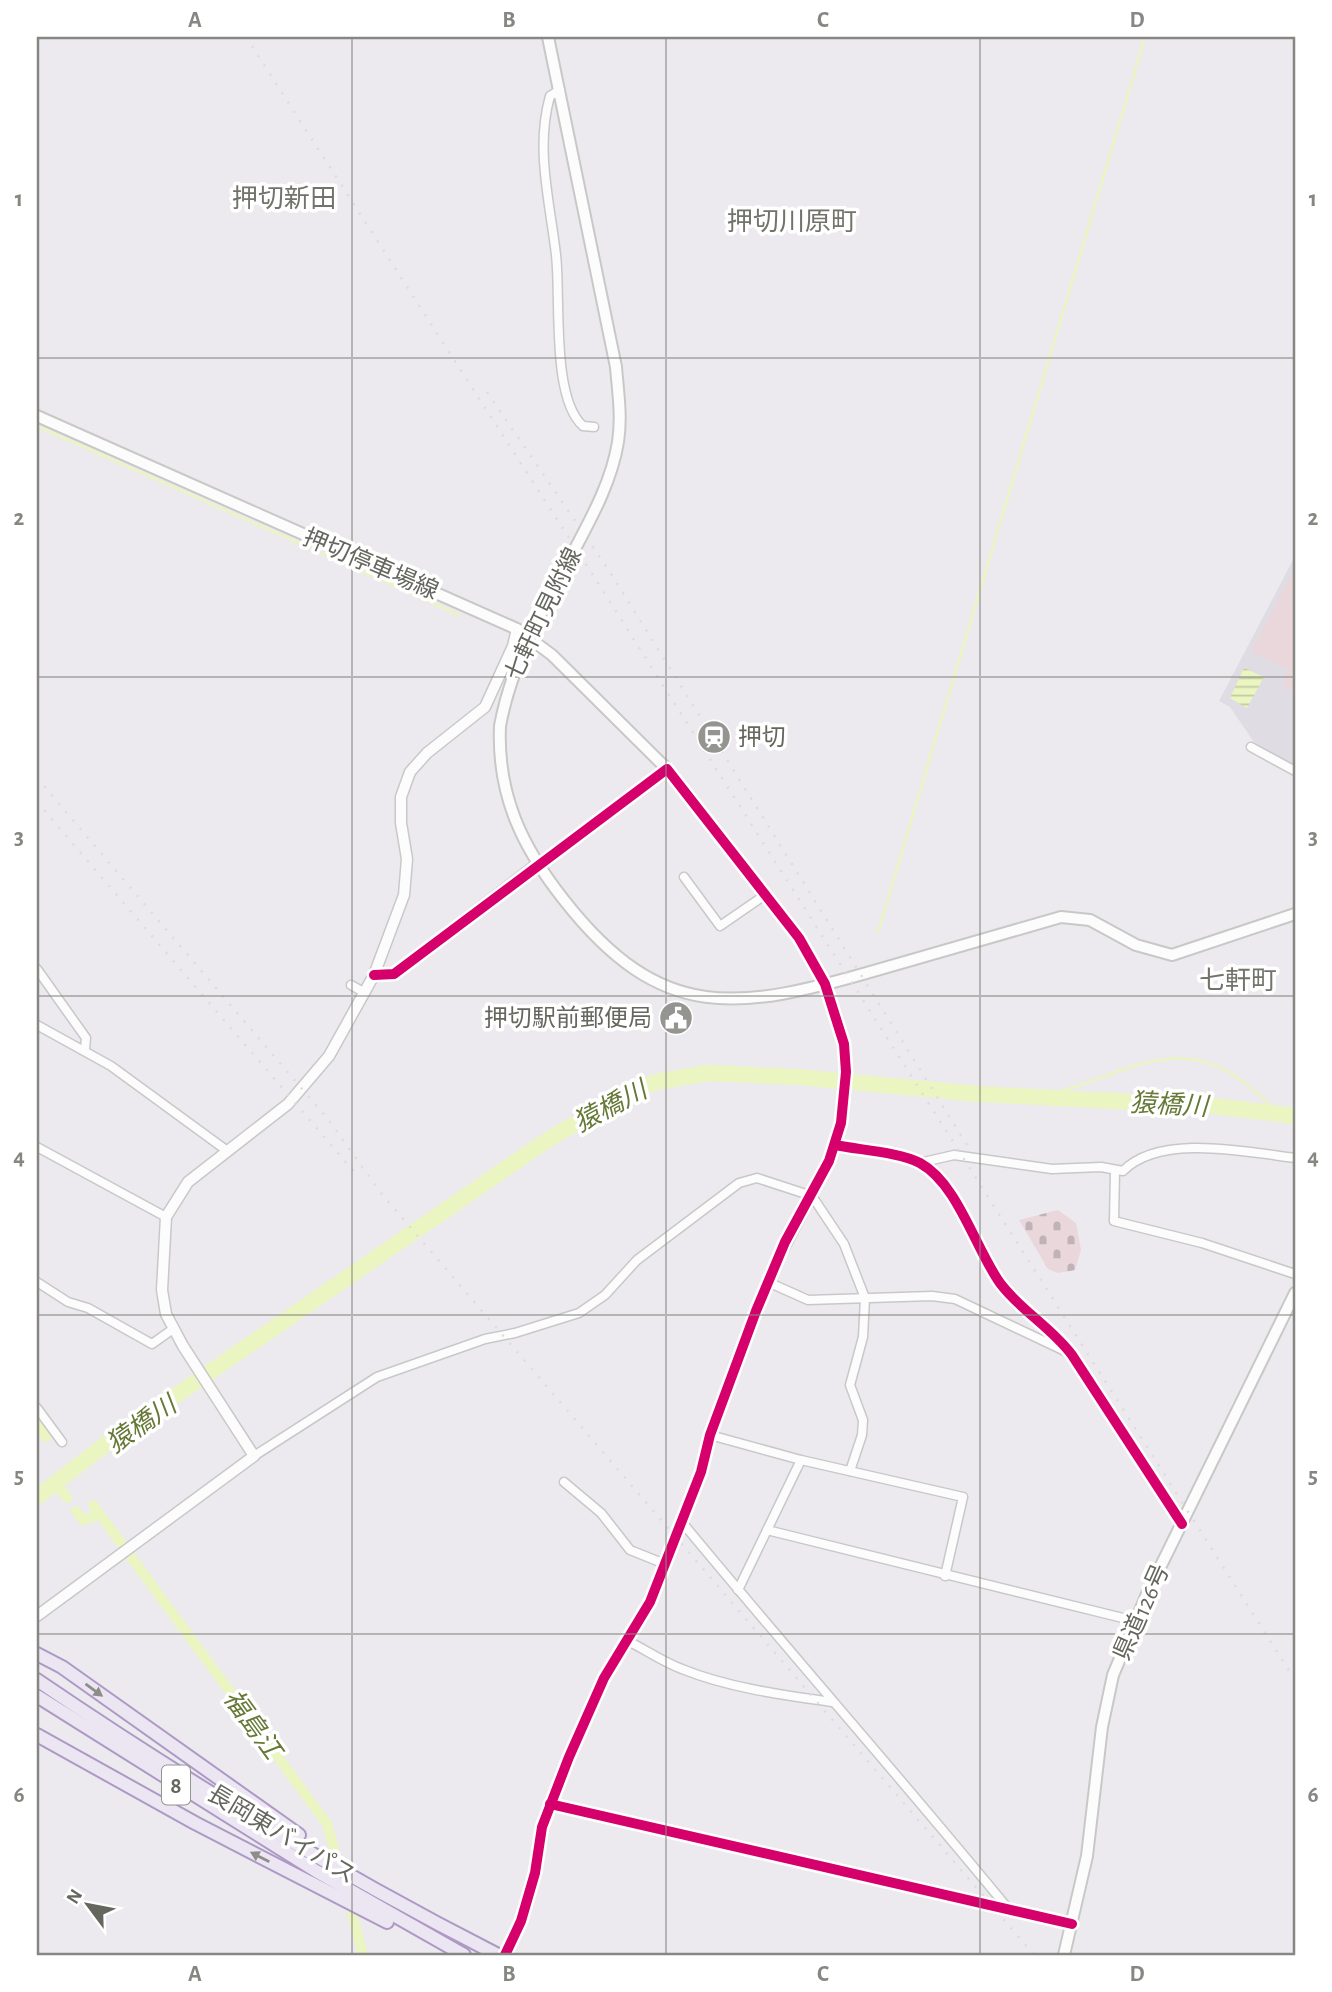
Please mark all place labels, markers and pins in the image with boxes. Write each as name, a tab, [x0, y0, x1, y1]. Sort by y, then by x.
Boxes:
station icon: 押切	[695, 718, 733, 756]
place label: 押切	[738, 724, 786, 750]
public building icon: 押切駅前郵便局	[657, 999, 695, 1037]
place label: 押切駅前郵便局	[484, 1005, 652, 1031]

